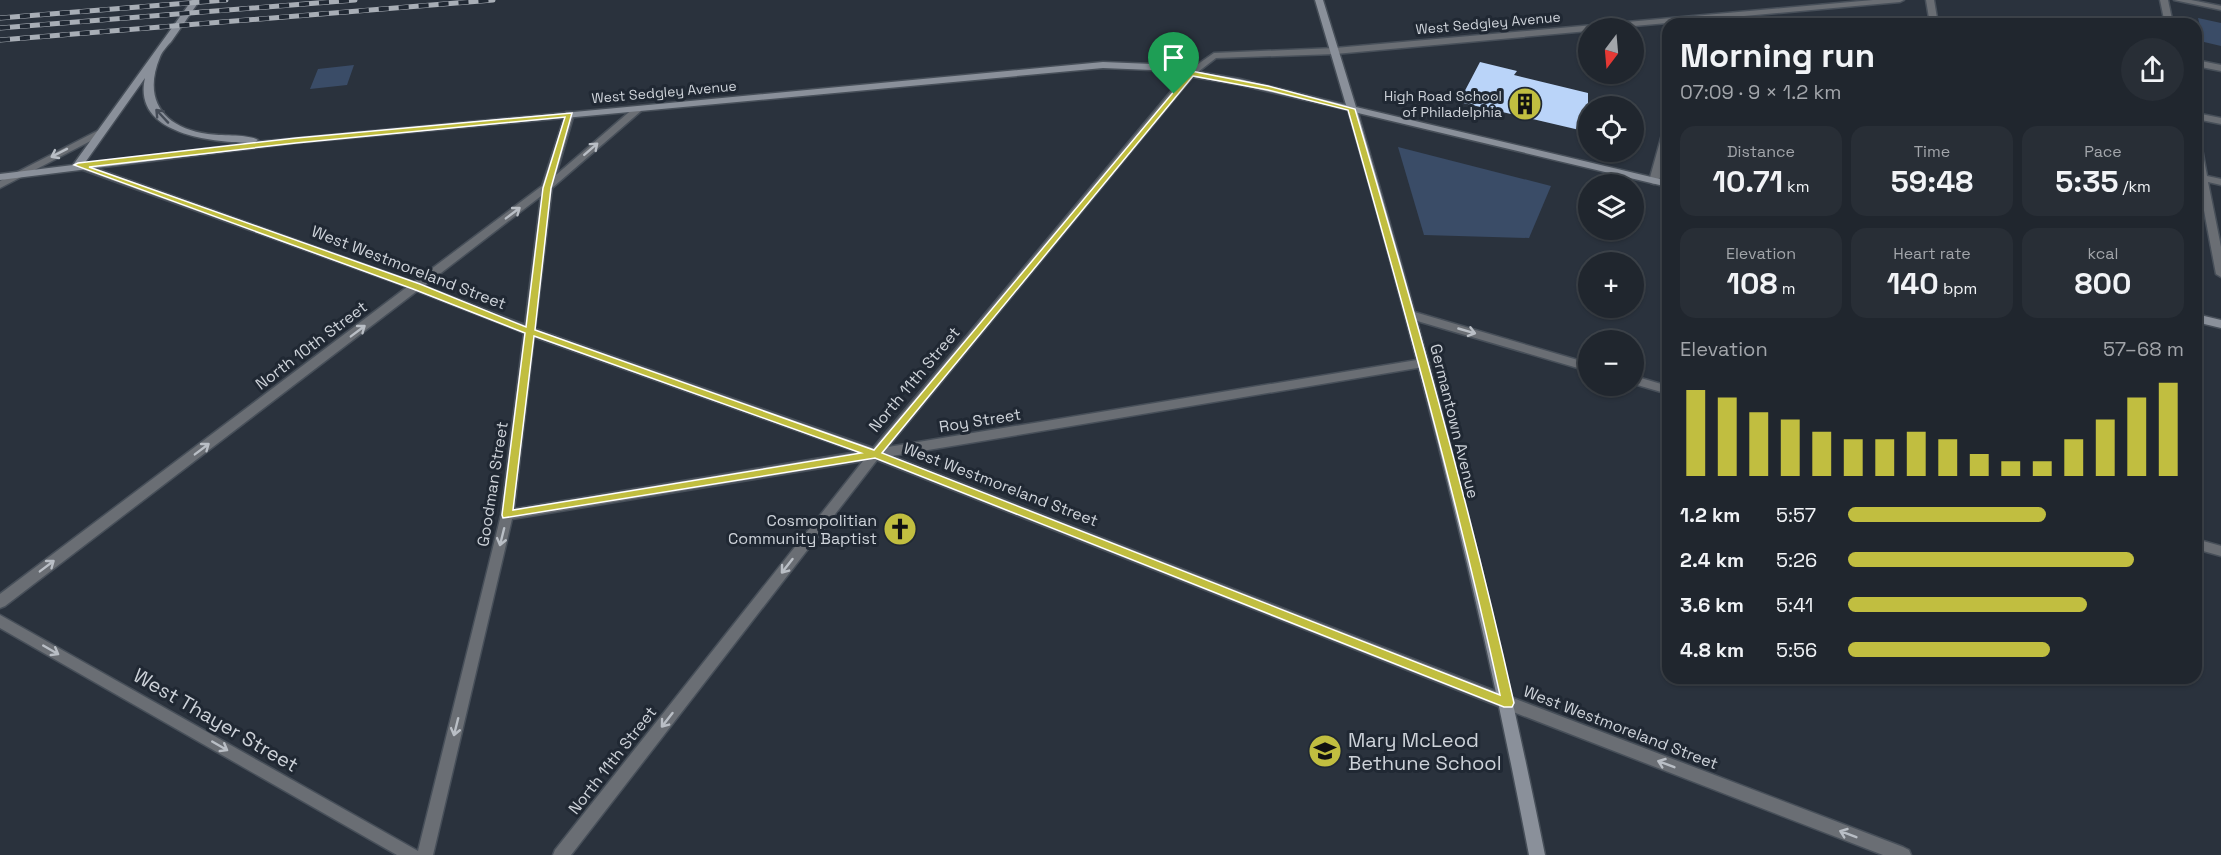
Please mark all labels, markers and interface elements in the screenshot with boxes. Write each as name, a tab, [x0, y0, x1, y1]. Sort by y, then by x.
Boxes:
street label: West Sedgley Avenue	[1415, 8, 1561, 38]
north arrow	[1578, 18, 1644, 84]
map controls	[1578, 18, 1644, 396]
pin	[1148, 32, 1199, 94]
text: Morning run	[1680, 35, 1875, 77]
button: share	[2121, 38, 2184, 101]
icon: arrive	[1157, 41, 1190, 74]
street label: West Sedgley Avenue	[591, 77, 737, 107]
text: 07:09 · 9 × 1.2 km	[1680, 79, 1841, 105]
building icon: High Road School of Philadelphia	[1507, 86, 1543, 122]
place label: High Road School of Philadelphia	[1384, 87, 1502, 121]
button: locate	[1578, 96, 1644, 162]
one-way arrow	[155, 108, 169, 123]
text: Distance	[1727, 141, 1795, 162]
text: Time	[1914, 141, 1950, 162]
text: Pace	[2084, 141, 2122, 162]
one-way arrow	[583, 142, 598, 156]
one-way arrow	[51, 148, 69, 160]
text: 10.71	[1713, 162, 1783, 201]
text: 59:48	[1891, 162, 1973, 201]
text: 5:35	[2055, 162, 2118, 201]
button: layers	[1578, 174, 1644, 240]
text: km	[1783, 176, 1809, 197]
text: /km	[2118, 176, 2151, 197]
one-way arrow	[505, 207, 521, 220]
street label: West Westmoreland Street	[309, 221, 509, 314]
text: Elevation	[1726, 243, 1796, 264]
text: Heart rate	[1893, 243, 1971, 264]
text: kcal	[2088, 243, 2118, 264]
button: +	[1578, 252, 1644, 318]
text: 108	[1727, 264, 1778, 303]
text: 140	[1887, 264, 1939, 303]
text: 800	[2075, 264, 2131, 303]
text: m	[1778, 278, 1795, 299]
text: bpm	[1939, 278, 1977, 299]
street label: North 10th Street	[251, 296, 372, 394]
street label: North 11th Street	[864, 322, 965, 436]
one-way arrow	[349, 325, 365, 337]
one-way arrow	[1457, 326, 1476, 337]
button: −	[1578, 330, 1644, 396]
text: Elevation	[1680, 336, 1768, 362]
text: 57–68 m	[2103, 336, 2184, 362]
street label: Germantown Avenue	[1425, 342, 1484, 501]
street label: Roy Street	[938, 404, 1023, 437]
street label: Goodman Street	[472, 420, 513, 548]
street label: West Westmoreland Street	[901, 438, 1101, 531]
one-way arrow	[194, 442, 210, 455]
text: 1.2 km	[1680, 502, 1740, 528]
text: 5:57	[1776, 502, 1816, 528]
place label: Cosmopolitian Community Baptist	[728, 510, 877, 549]
church icon: Cosmopolitian Community Baptist	[882, 511, 918, 547]
one-way arrow	[495, 527, 507, 546]
text: 2.4 km	[1680, 547, 1744, 573]
text: 5:26	[1776, 547, 1817, 573]
one-way arrow	[781, 558, 794, 574]
one-way arrow	[38, 560, 54, 573]
text: 3.6 km	[1680, 592, 1744, 618]
text: 5:41	[1776, 592, 1813, 618]
text: 4.8 km	[1680, 637, 1744, 663]
text: 5:56	[1776, 637, 1817, 663]
one-way arrow	[42, 644, 59, 656]
street label: West Thayer Street	[129, 662, 303, 778]
street label: West Westmoreland Street	[1521, 681, 1721, 774]
street label: North 11th Street	[564, 702, 661, 819]
one-way arrow	[661, 711, 674, 727]
one-way arrow	[450, 717, 462, 736]
place label: Mary McLeod Bethune School	[1348, 727, 1502, 776]
school or university icon: Mary McLeod Bethune School	[1307, 733, 1343, 769]
one-way arrow	[211, 740, 228, 752]
one-way arrow	[1658, 758, 1676, 769]
one-way arrow	[1840, 828, 1858, 839]

